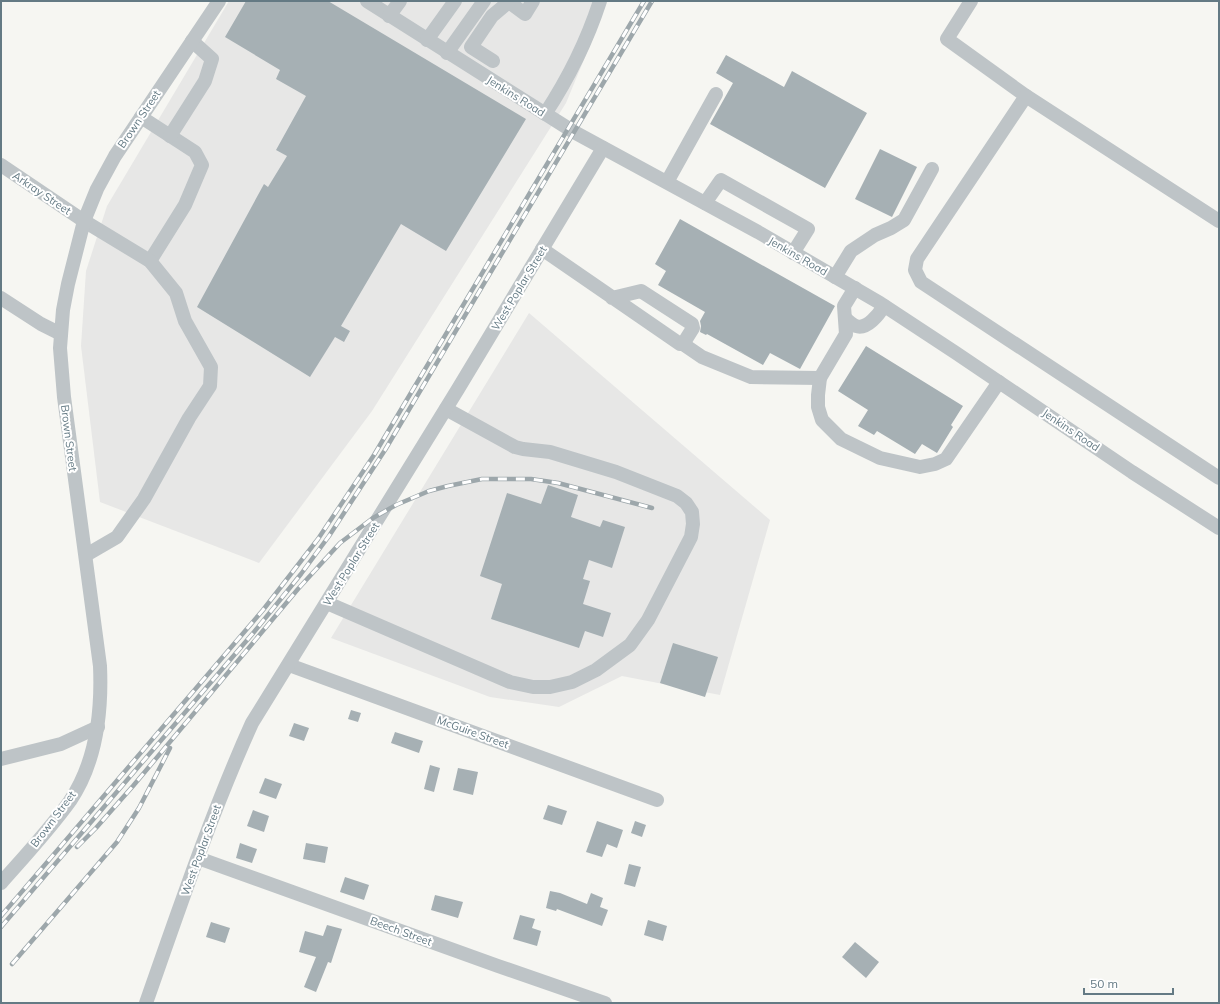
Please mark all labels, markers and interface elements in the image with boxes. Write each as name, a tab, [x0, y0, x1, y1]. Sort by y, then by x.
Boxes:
street label: Jenkins Road	[484, 73, 548, 119]
street label: Brown Street	[114, 87, 164, 151]
street label: Arkray Street	[10, 168, 74, 218]
street label: Jenkins Road	[766, 233, 830, 279]
street label: West Poplar Street	[488, 243, 550, 333]
street label: Brown Street	[58, 404, 80, 472]
street label: Jenkins Road	[1040, 406, 1102, 454]
street label: West Poplar Street	[320, 519, 382, 608]
street label: McGuire Street	[435, 713, 511, 751]
street label: Brown Street	[27, 788, 79, 850]
street label: West Poplar Street	[178, 802, 224, 897]
street label: Beech Street	[368, 913, 434, 949]
scale bar	[1084, 970, 1173, 996]
text: 50 m	[1090, 976, 1118, 991]

